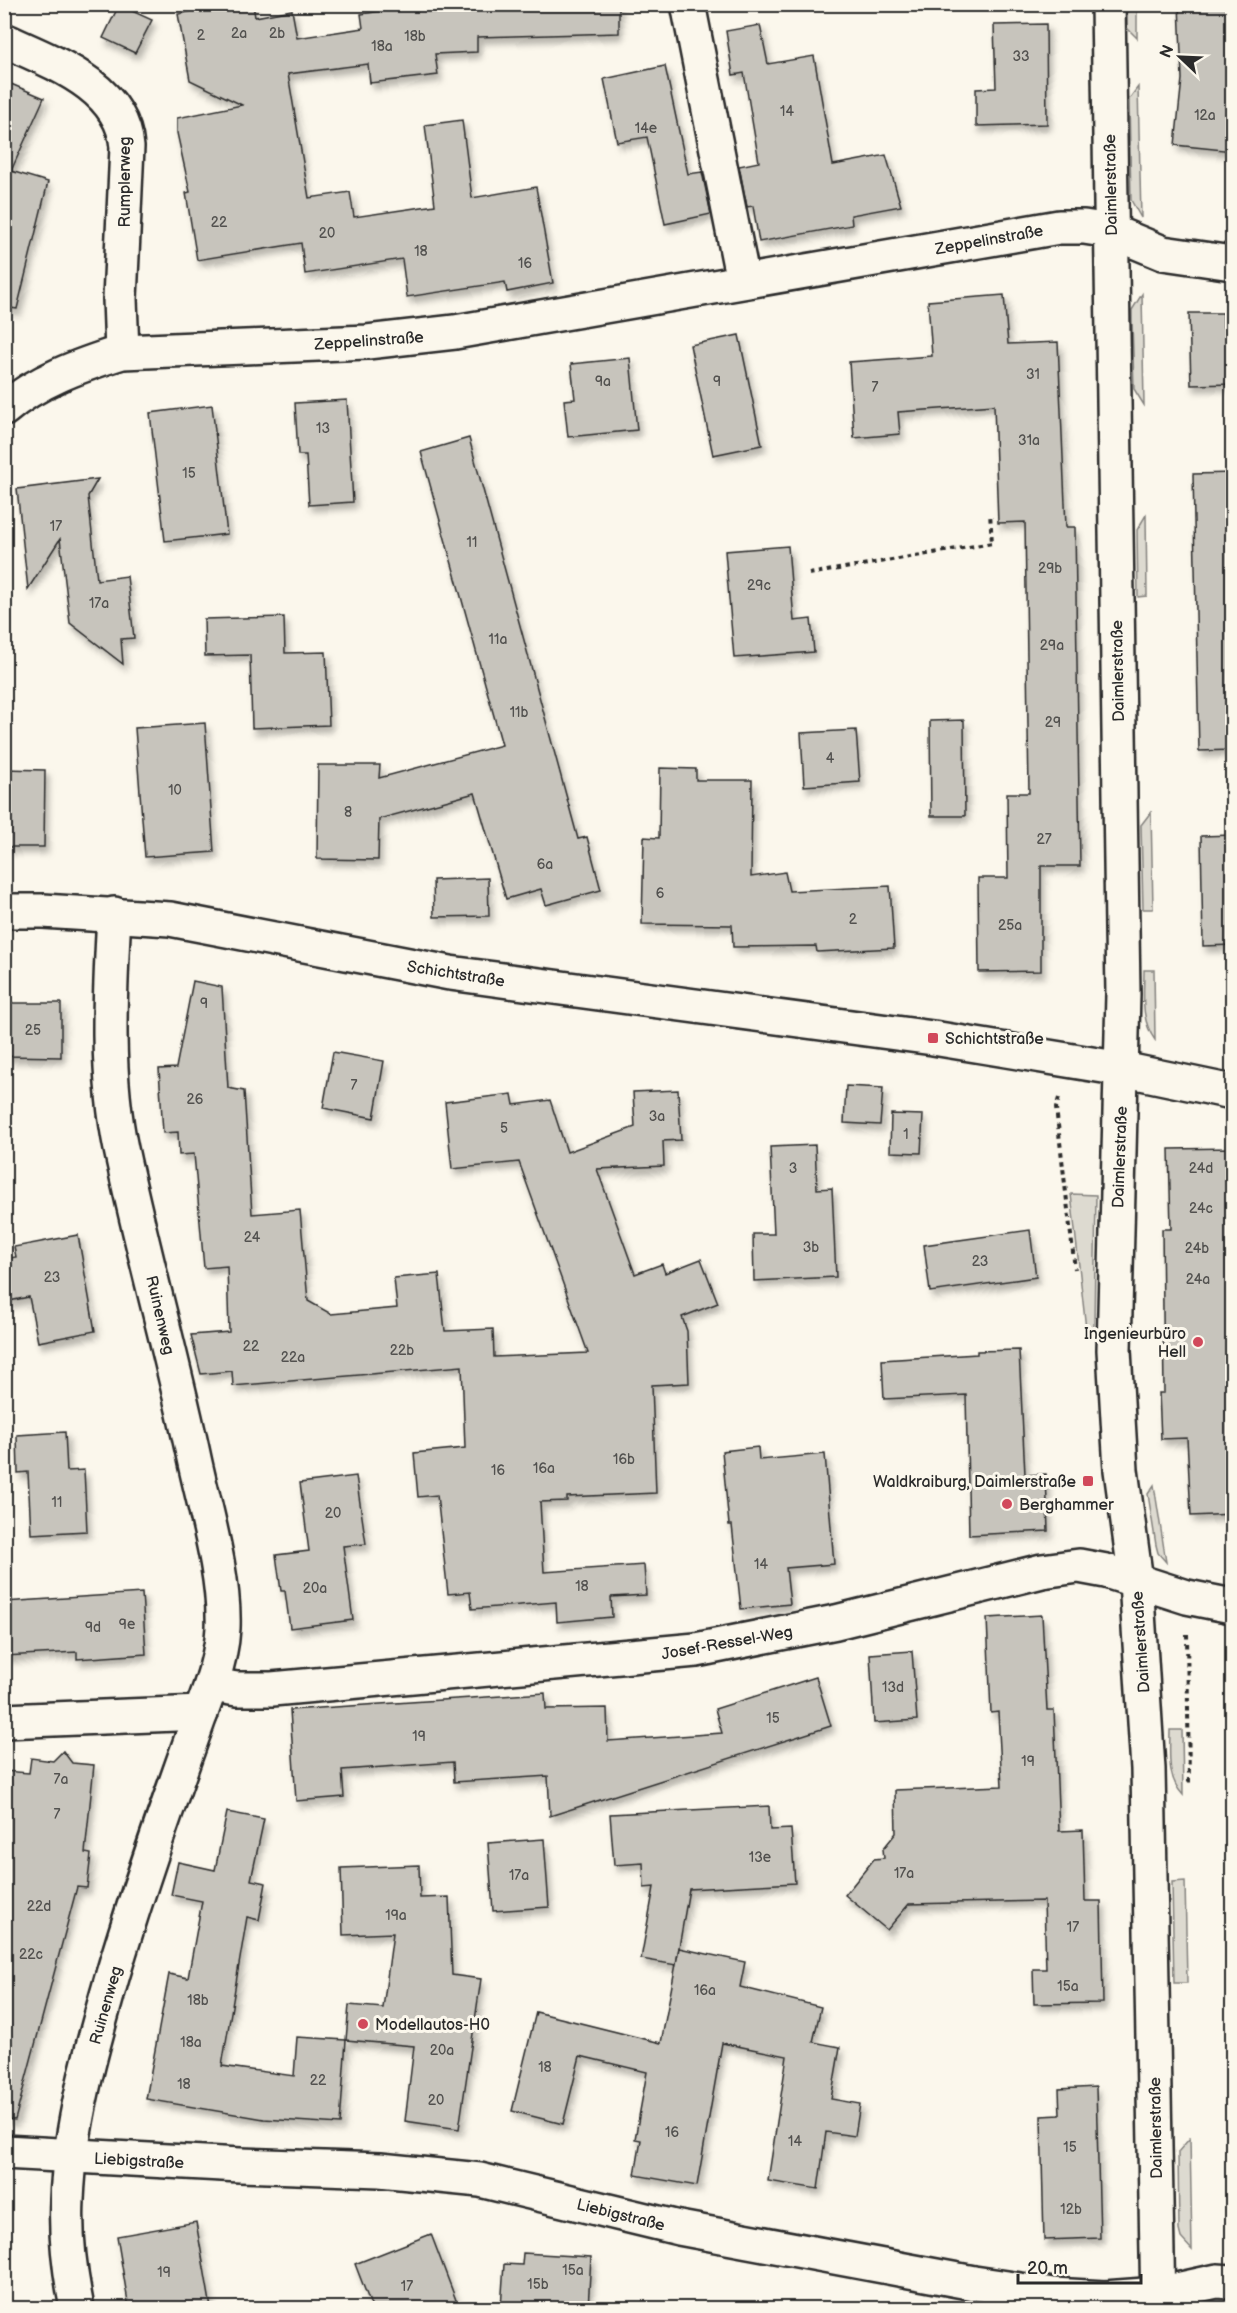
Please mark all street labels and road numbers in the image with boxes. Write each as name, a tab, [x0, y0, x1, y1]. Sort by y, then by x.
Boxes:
street label: Daimlerstraße	[1101, 133, 1122, 236]
street label: Rumplerweg	[116, 137, 135, 227]
street label: Zeppelinstraße	[933, 222, 1045, 260]
street label: Zeppelinstraße	[313, 328, 425, 355]
street label: Daimlerstraße	[1108, 619, 1129, 722]
street label: Schichtstraße	[406, 957, 506, 992]
street label: Daimlerstraße	[1109, 1105, 1132, 1208]
street label: Ruinenweg	[141, 1274, 178, 1357]
street label: Daimlerstraße	[1128, 1590, 1155, 1693]
street label: Josef-Ressel-Weg	[660, 1623, 794, 1664]
street label: Ruinenweg	[86, 1964, 127, 2047]
street label: Daimlerstraße	[1146, 2076, 1167, 2179]
street label: Liebigstraße	[93, 2150, 185, 2173]
street label: Liebigstraße	[575, 2195, 667, 2236]

